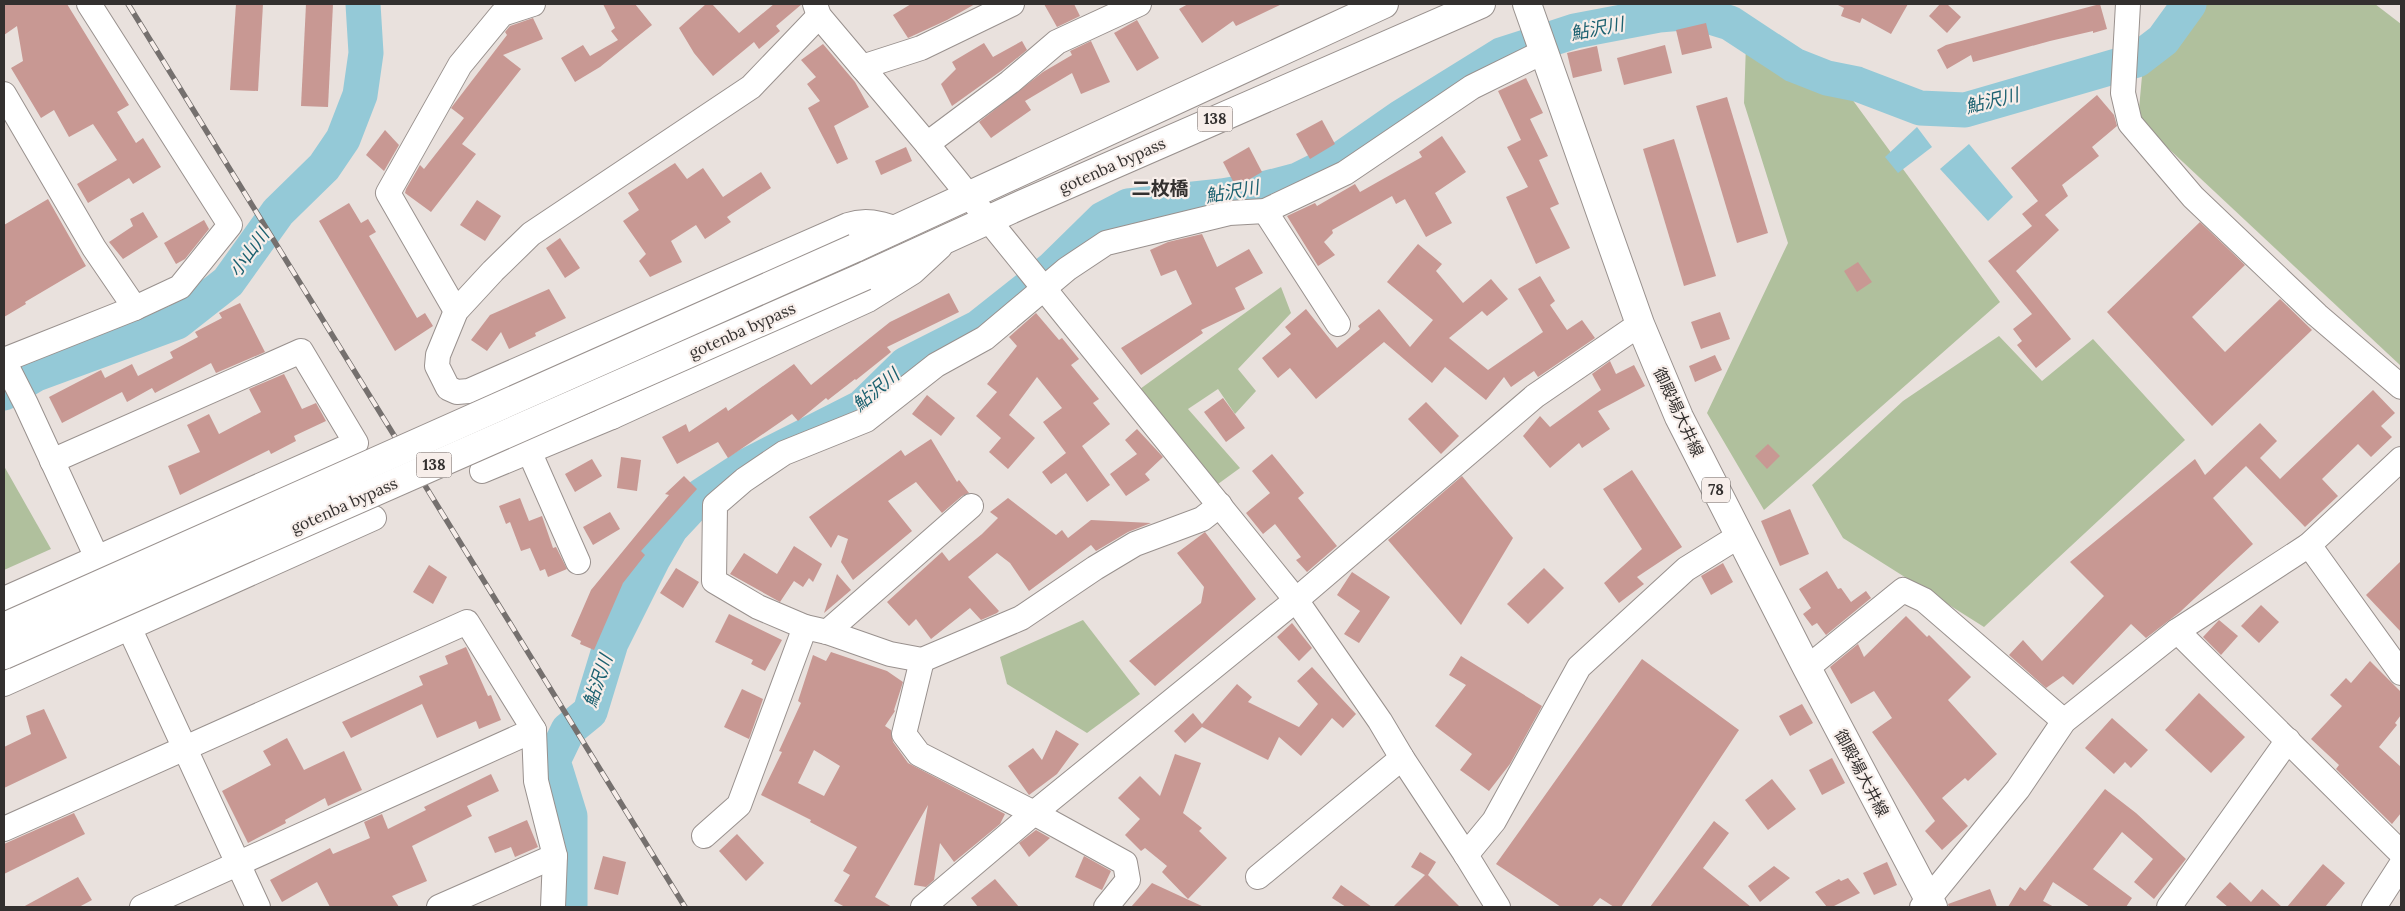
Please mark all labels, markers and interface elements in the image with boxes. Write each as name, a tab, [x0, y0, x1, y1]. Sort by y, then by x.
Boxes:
water label: 鮎沢川	[1568, 12, 1628, 45]
water label: 鮎沢川	[1963, 82, 2023, 118]
road number: 138	[1198, 106, 1232, 132]
street label: gotenba bypass	[1056, 133, 1168, 197]
water label: 鮎沢川	[1203, 175, 1262, 208]
district label: 二枚橋	[1131, 176, 1189, 200]
water label: 小山川	[223, 222, 275, 281]
street label: gotenba bypass	[686, 298, 798, 362]
water label: 鮎沢川	[848, 362, 905, 416]
street label: 御殿場大井線	[1650, 364, 1708, 460]
road number: 138	[416, 452, 452, 478]
street label: gotenba bypass	[288, 473, 400, 537]
road number: 78	[1702, 478, 1730, 502]
water label: 鮎沢川	[578, 650, 618, 710]
street label: 御殿場大井線	[1831, 726, 1893, 820]

